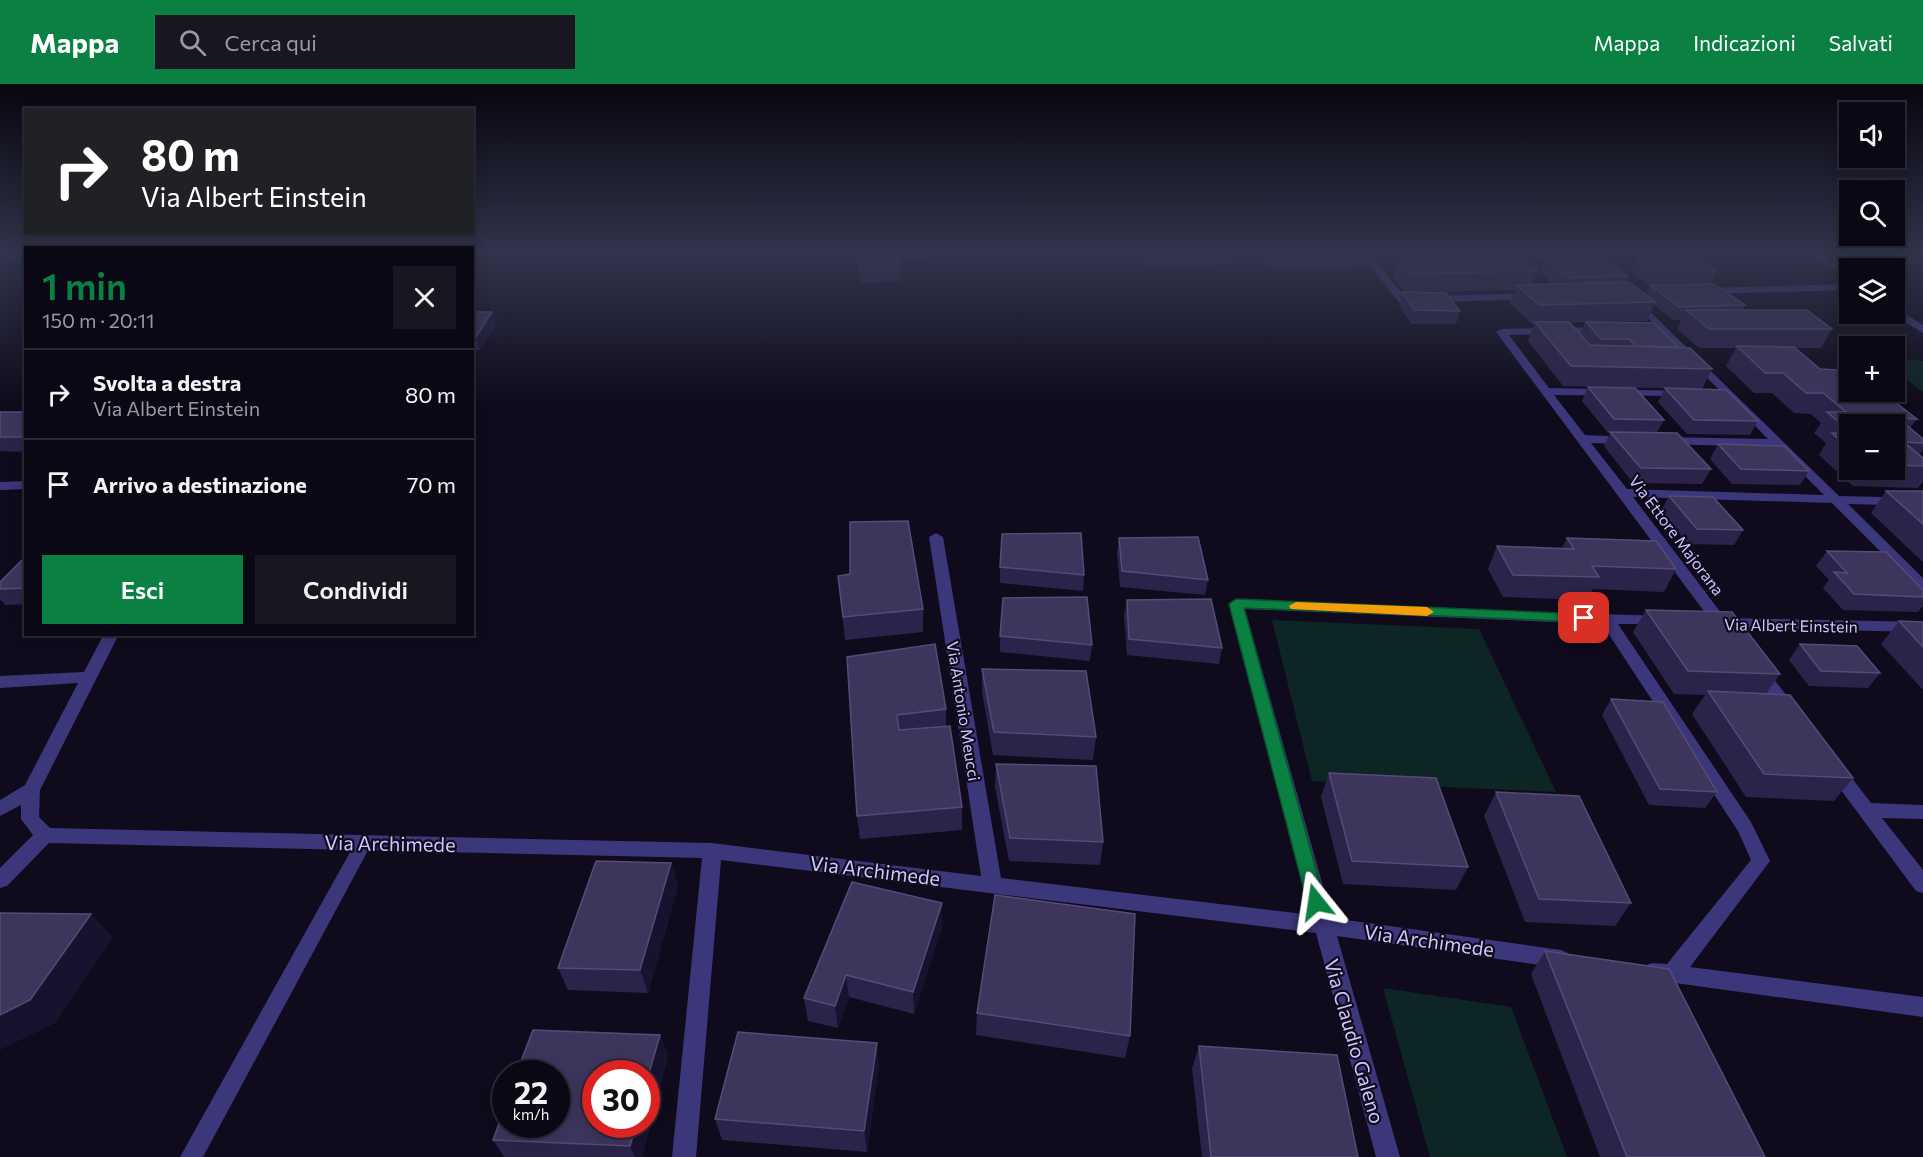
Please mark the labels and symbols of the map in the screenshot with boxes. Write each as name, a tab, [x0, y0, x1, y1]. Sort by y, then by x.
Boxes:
street label: Via Ettore Majorana	[1626, 471, 1728, 599]
pin	[1558, 592, 1609, 643]
street label: Via Albert Einstein	[1724, 614, 1858, 636]
street label: Via Antonio Meucci	[944, 640, 984, 782]
street label: Via Archimede	[324, 830, 456, 856]
street label: Via Archimede	[808, 850, 942, 890]
position arrow	[1284, 870, 1348, 934]
street label: Via Archimede	[1362, 919, 1496, 961]
street label: Via Claudio Galeno	[1320, 956, 1390, 1126]
speed limit sign: 30	[582, 1060, 660, 1138]

